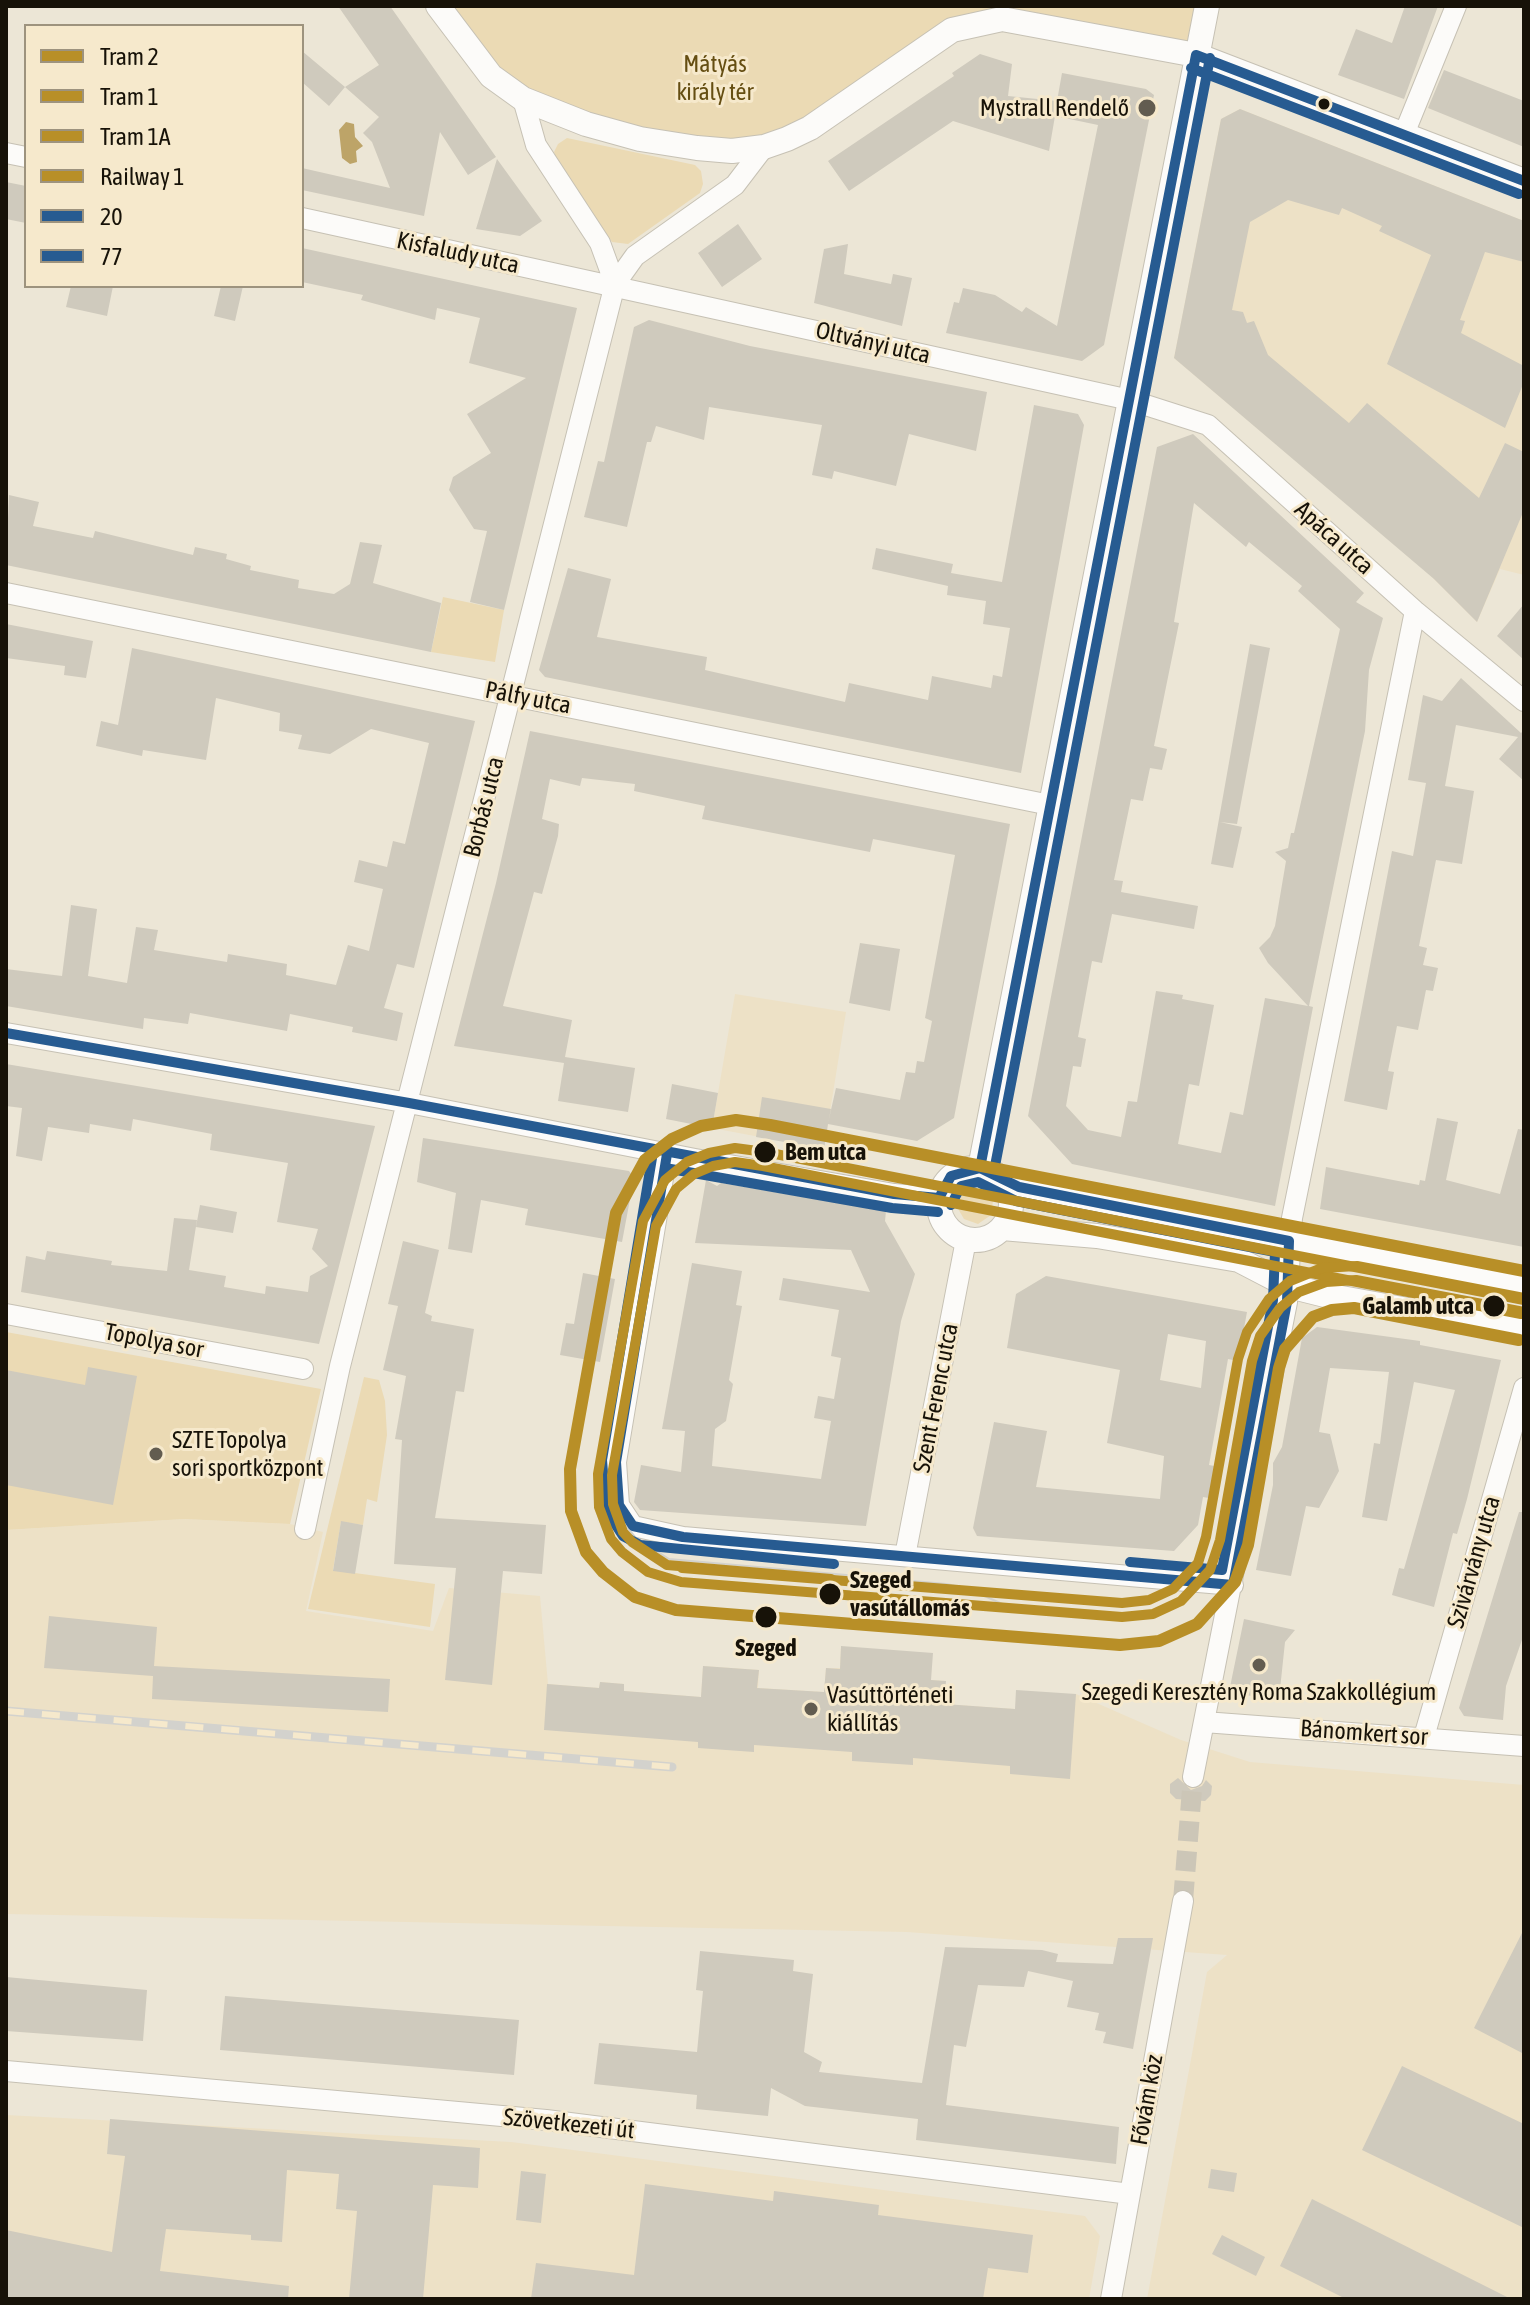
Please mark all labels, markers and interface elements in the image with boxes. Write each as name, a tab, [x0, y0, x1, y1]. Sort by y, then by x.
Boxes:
legend	[24, 24, 304, 288]
text: Tram 2	[100, 43, 159, 70]
park label: Mátyás király tér	[676, 50, 754, 106]
text: Tram 1	[100, 83, 159, 110]
place label: Mystrall Rendelő	[980, 94, 1129, 122]
unlabelled marker	[1316, 96, 1332, 112]
marker: Mystrall Rendelő	[1136, 97, 1158, 119]
text: Tram 1A	[100, 123, 170, 150]
text: Railway 1	[100, 163, 185, 190]
text: 20	[100, 203, 123, 230]
street label: Kisfaludy utca	[394, 226, 522, 280]
text: 77	[100, 243, 123, 270]
street label: Oltványi utca	[813, 316, 933, 370]
street label: Apáca utca	[1289, 495, 1379, 581]
street label: Pálfy utca	[483, 676, 573, 720]
street label: Borbás utca	[458, 754, 510, 860]
place label: Bem utca	[785, 1138, 866, 1166]
marker: Bem utca	[752, 1139, 778, 1165]
place label: Galamb utca	[1362, 1292, 1474, 1320]
marker: Galamb utca	[1481, 1293, 1507, 1319]
street label: Topolya sor	[102, 1317, 206, 1365]
street label: Szent Ferenc utca	[907, 1321, 965, 1475]
place label: SZTE Topolya sori sportközpont	[172, 1426, 323, 1482]
marker: SZTE Topolya sori sportközpont	[147, 1445, 165, 1463]
street label: Szivárvány utca	[1441, 1493, 1507, 1631]
place label: Szeged vasútállomás	[850, 1566, 970, 1622]
marker: Szeged vasútállomás	[817, 1581, 843, 1607]
marker: Szeged	[753, 1604, 779, 1630]
place label: Szeged	[735, 1634, 797, 1662]
marker: Szegedi Keresztény Roma Szakkollégium	[1250, 1656, 1268, 1674]
place label: Szegedi Keresztény Roma Szakkollégium	[1082, 1678, 1436, 1706]
place label: Vasúttörténeti kiállítás	[827, 1681, 954, 1737]
marker: Vasúttörténeti kiállítás	[802, 1700, 820, 1718]
street label: Bánomkert sor	[1299, 1714, 1429, 1752]
street label: Fővám köz	[1125, 2053, 1169, 2147]
street label: Szövetkezeti út	[502, 2103, 636, 2145]

